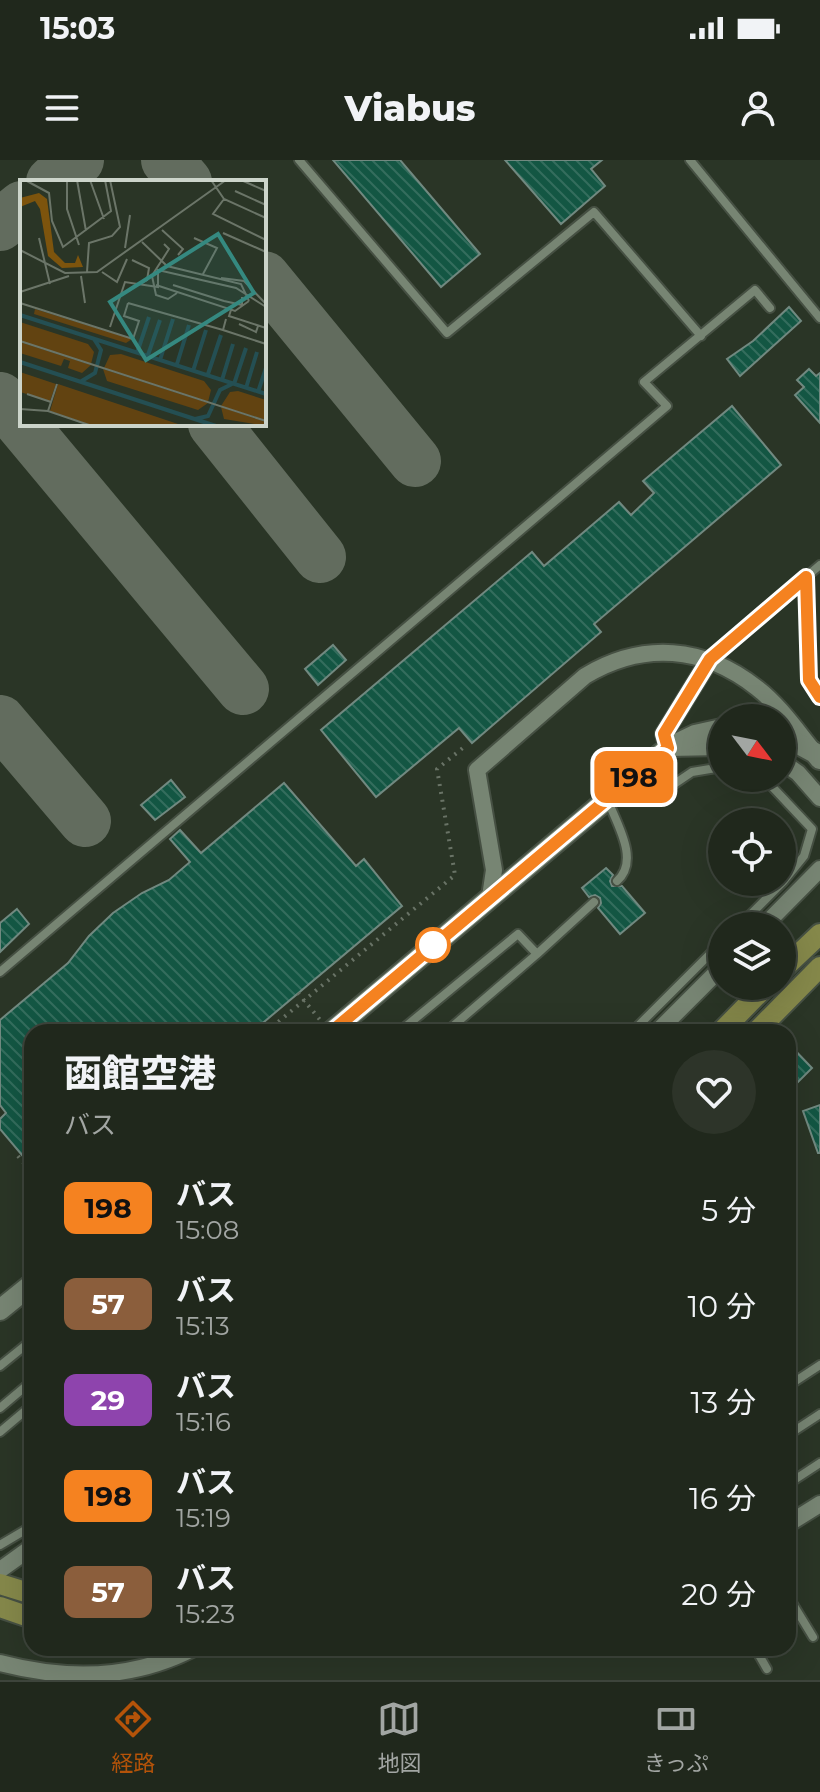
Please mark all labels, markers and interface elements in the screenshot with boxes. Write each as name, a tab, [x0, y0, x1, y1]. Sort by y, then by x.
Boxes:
text: 15:03	[40, 10, 115, 47]
icon: menu	[40, 86, 84, 130]
text: Viabus	[344, 86, 476, 130]
icon: person	[736, 86, 780, 130]
inset map	[20, 180, 266, 426]
north arrow	[708, 704, 796, 792]
map controls	[708, 704, 796, 1000]
line badge: 198	[588, 751, 680, 803]
text: 198	[610, 760, 658, 794]
button: locate	[708, 808, 796, 896]
button: layers	[708, 912, 796, 1000]
unlabelled marker	[416, 928, 450, 962]
text: 函館空港	[64, 1050, 216, 1097]
button: heart	[672, 1050, 756, 1134]
text: バス	[64, 1109, 116, 1141]
text: バス	[176, 1176, 236, 1213]
text: 198	[84, 1191, 132, 1225]
text: 5 分	[701, 1192, 756, 1229]
text: 15:08	[176, 1214, 239, 1246]
text: バス	[176, 1272, 236, 1309]
text: 57	[91, 1287, 125, 1321]
text: 10 分	[687, 1288, 756, 1325]
text: 15:13	[176, 1310, 230, 1342]
text: バス	[176, 1368, 236, 1405]
text: 29	[91, 1383, 125, 1417]
text: 13 分	[690, 1384, 756, 1421]
text: 15:16	[176, 1406, 231, 1438]
text: バス	[176, 1464, 236, 1501]
text: 198	[84, 1479, 132, 1513]
text: 16 分	[689, 1480, 756, 1517]
text: 15:19	[176, 1502, 231, 1534]
text: バス	[176, 1560, 236, 1597]
text: 57	[91, 1575, 125, 1609]
text: 20 分	[681, 1576, 756, 1613]
text: 15:23	[176, 1598, 235, 1630]
tab: 経路	[111, 1697, 155, 1777]
tab: 地図	[377, 1697, 421, 1777]
tab: きっぷ	[644, 1697, 709, 1777]

